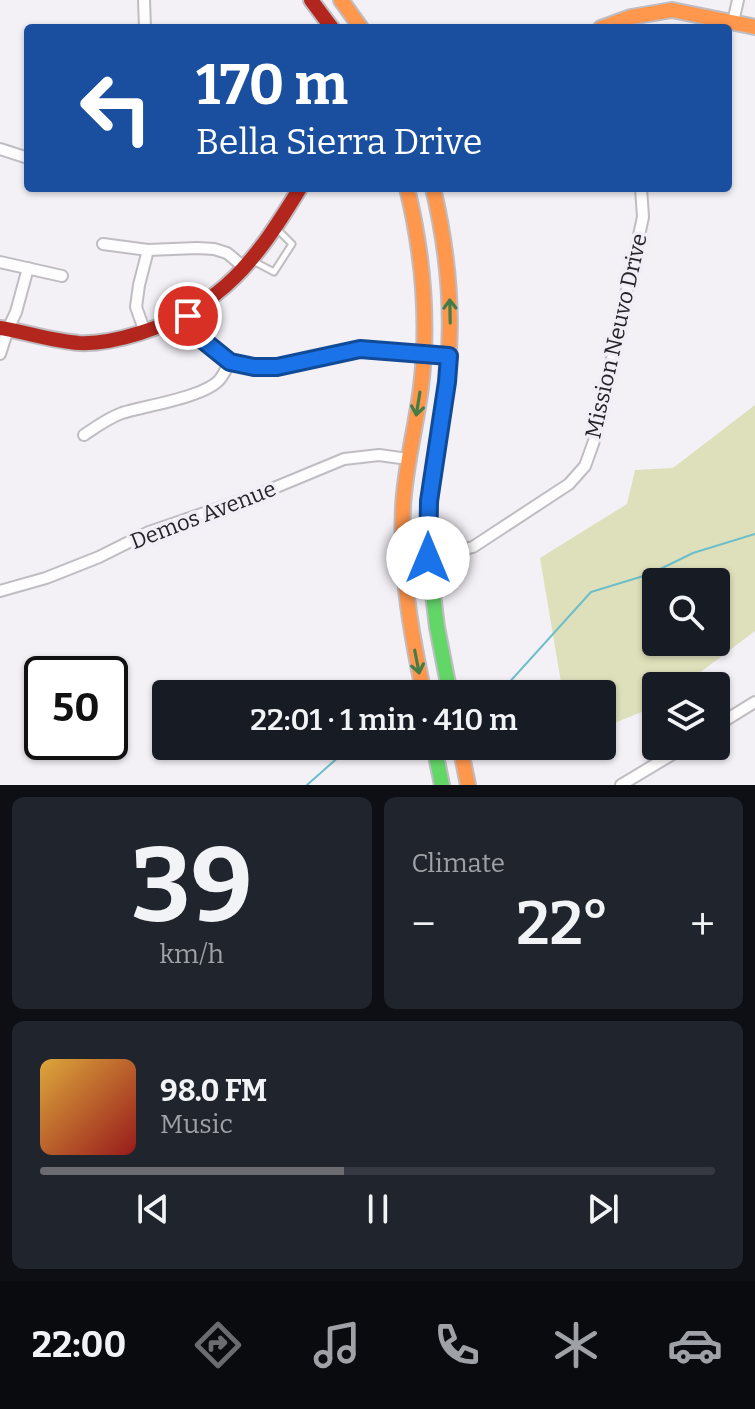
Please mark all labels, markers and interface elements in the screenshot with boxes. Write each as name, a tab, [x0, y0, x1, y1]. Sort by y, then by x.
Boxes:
text: 170 m	[196, 52, 348, 119]
icon: left	[64, 56, 168, 160]
text: Bella Sierra Drive	[196, 120, 482, 164]
street label: Mission Neuvo Drive	[579, 231, 653, 441]
pin	[154, 282, 222, 350]
icon: arrive	[166, 294, 210, 338]
one-way arrow	[443, 298, 458, 325]
one-way arrow	[410, 391, 425, 416]
street label: Demos Avenue	[126, 475, 280, 555]
position arrow	[386, 516, 470, 600]
map controls	[642, 568, 730, 760]
button: search	[642, 568, 730, 656]
one-way arrow	[410, 649, 425, 674]
speed limit sign: 50	[24, 656, 128, 760]
button: layers	[642, 672, 730, 760]
text: 22:01 · 1 min · 410 m	[250, 702, 518, 738]
text: 39	[131, 824, 252, 949]
text: Climate	[412, 848, 505, 879]
text: 22°	[516, 888, 610, 960]
text: −	[412, 898, 436, 951]
text: +	[690, 898, 715, 951]
text: km/h	[160, 939, 224, 970]
text: 98.0 FM	[160, 1073, 267, 1109]
text: Music	[160, 1109, 233, 1140]
icon: previous	[131, 1187, 175, 1231]
icon: pause	[356, 1187, 400, 1231]
icon: next	[581, 1187, 625, 1231]
icon: directions	[190, 1317, 246, 1373]
icon: music	[309, 1317, 365, 1373]
icon: phone	[429, 1317, 485, 1373]
icon: climate	[548, 1317, 604, 1373]
icon: car	[667, 1317, 723, 1373]
text: 22:00	[32, 1323, 126, 1367]

